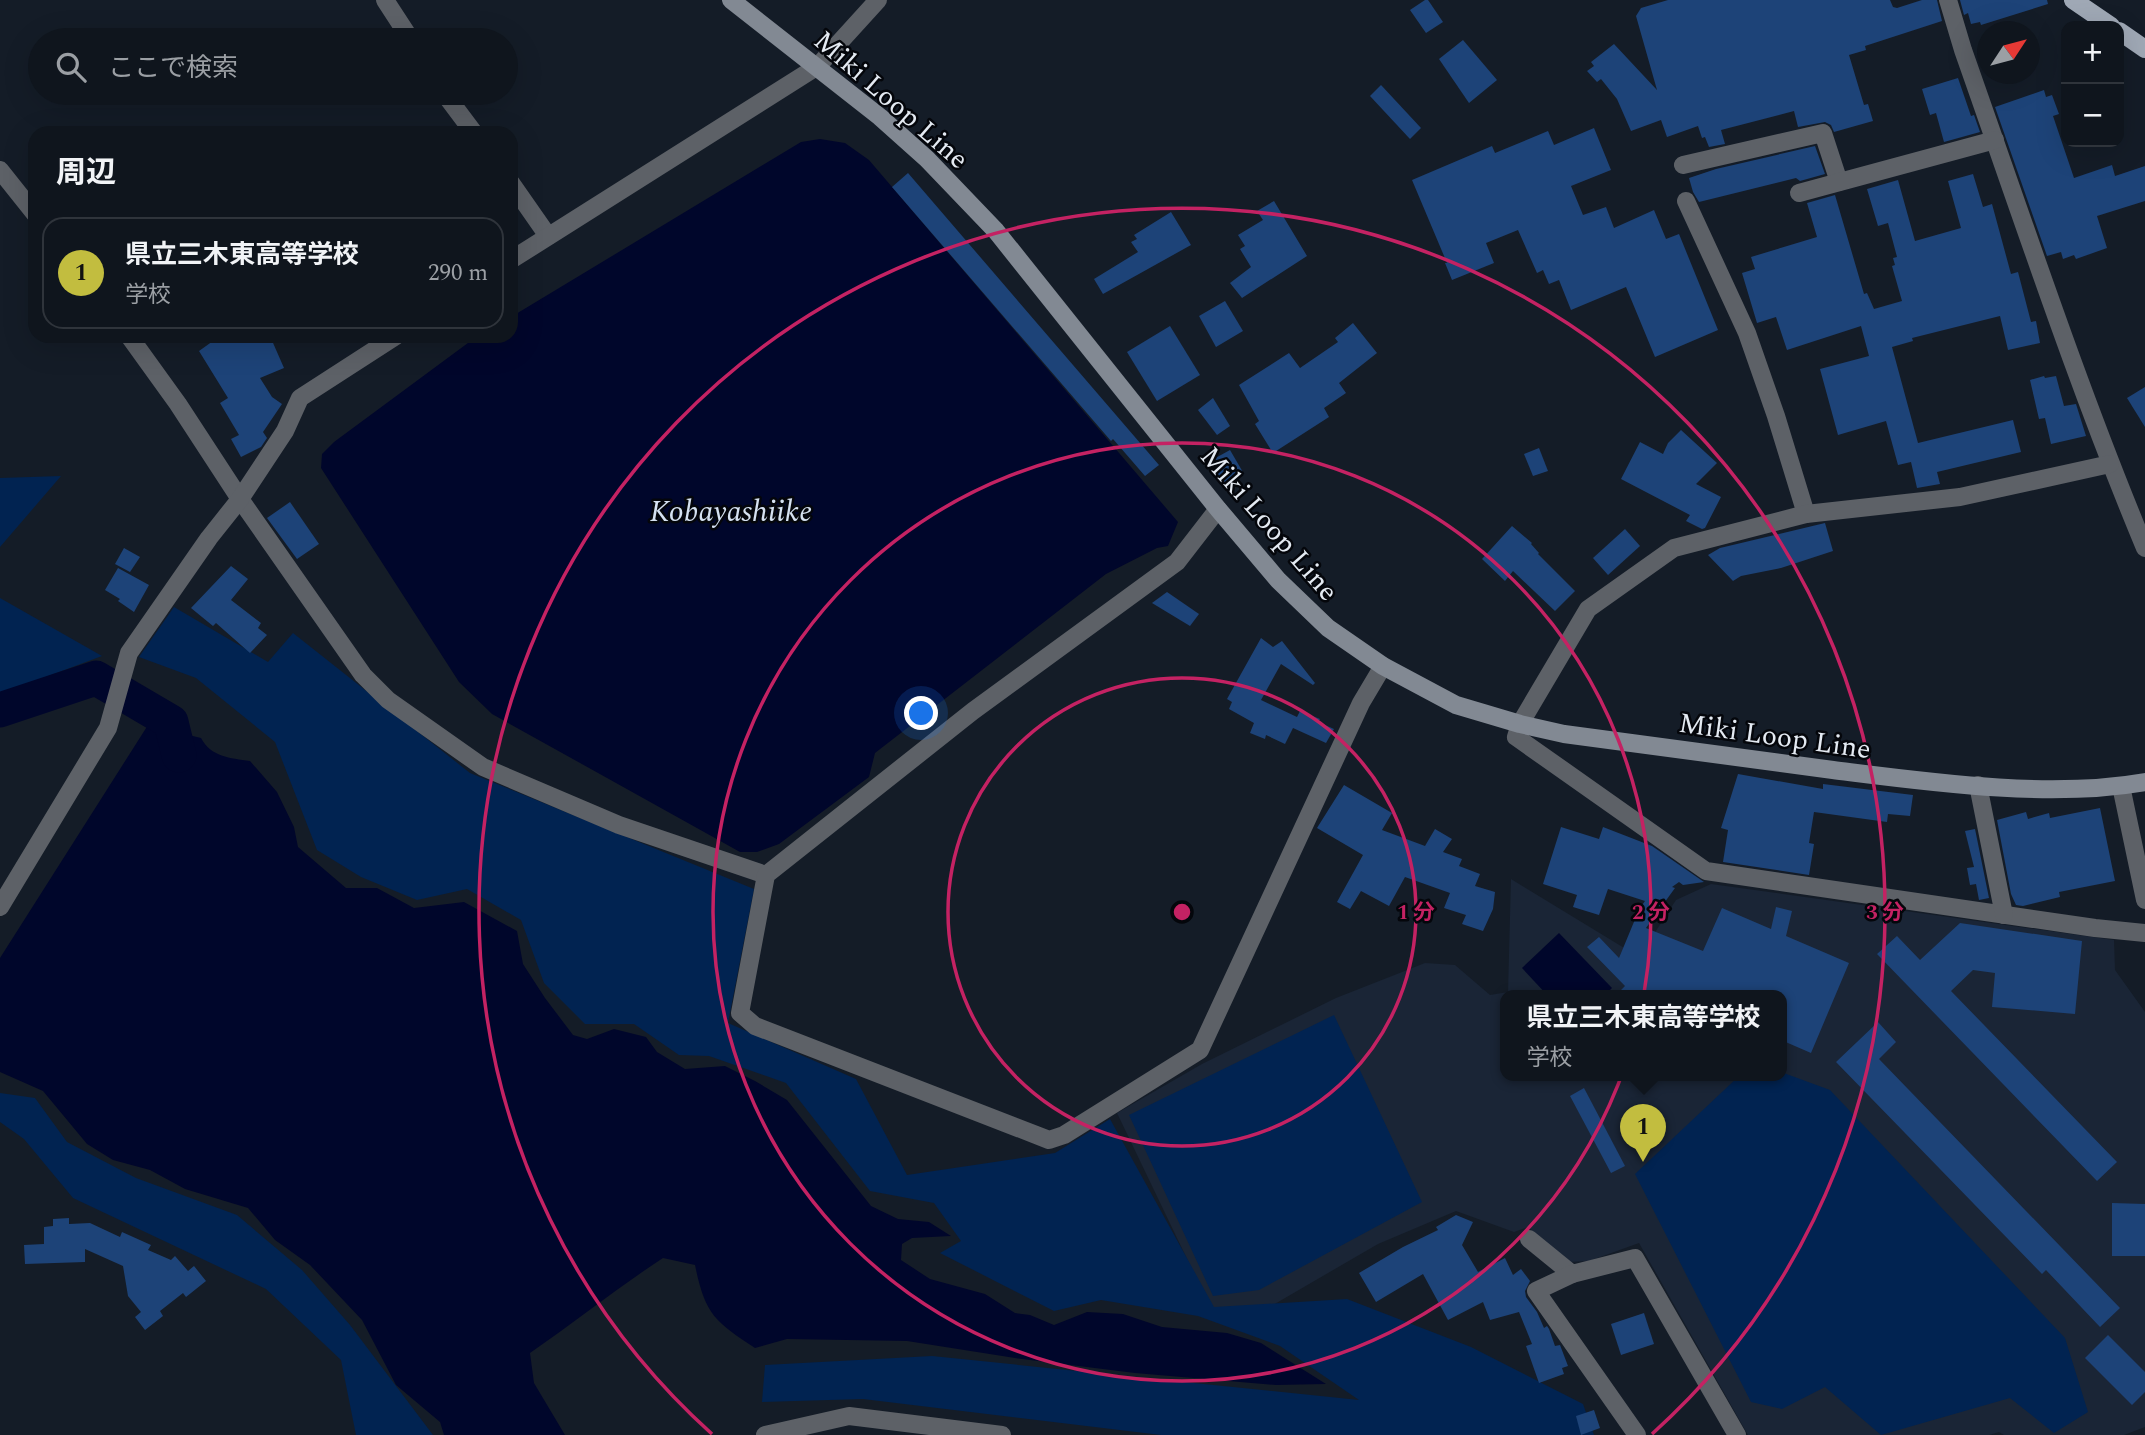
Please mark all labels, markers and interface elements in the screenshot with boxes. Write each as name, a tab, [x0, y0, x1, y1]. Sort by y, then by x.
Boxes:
street label: Miki Loop Line	[804, 20, 978, 180]
north arrow	[1977, 21, 2040, 84]
map controls	[2061, 21, 2124, 147]
button: +	[2061, 21, 2124, 84]
search box	[28, 28, 518, 105]
icon: search	[52, 48, 90, 86]
text: ここで検索	[108, 48, 238, 88]
button: −	[2061, 84, 2124, 147]
text: 周辺	[56, 150, 116, 196]
text: 県立三木東高等学校	[125, 235, 359, 275]
text: 1	[75, 256, 87, 291]
text: 290 m	[428, 256, 488, 291]
text: 学校	[125, 278, 171, 313]
street label: Miki Loop Line	[1189, 437, 1349, 611]
water label: Kobayashiike	[650, 489, 812, 535]
your location	[904, 696, 938, 730]
street label: Miki Loop Line	[1676, 702, 1874, 771]
text: 1 分	[1397, 897, 1435, 929]
text: 2 分	[1632, 897, 1670, 929]
text: 3 分	[1866, 897, 1904, 929]
centre of rings	[1170, 900, 1194, 924]
popup	[1500, 990, 1787, 1081]
text: 県立三木東高等学校	[1526, 998, 1761, 1038]
text: 学校	[1526, 1041, 1572, 1076]
pin: 1	[1620, 1104, 1666, 1162]

